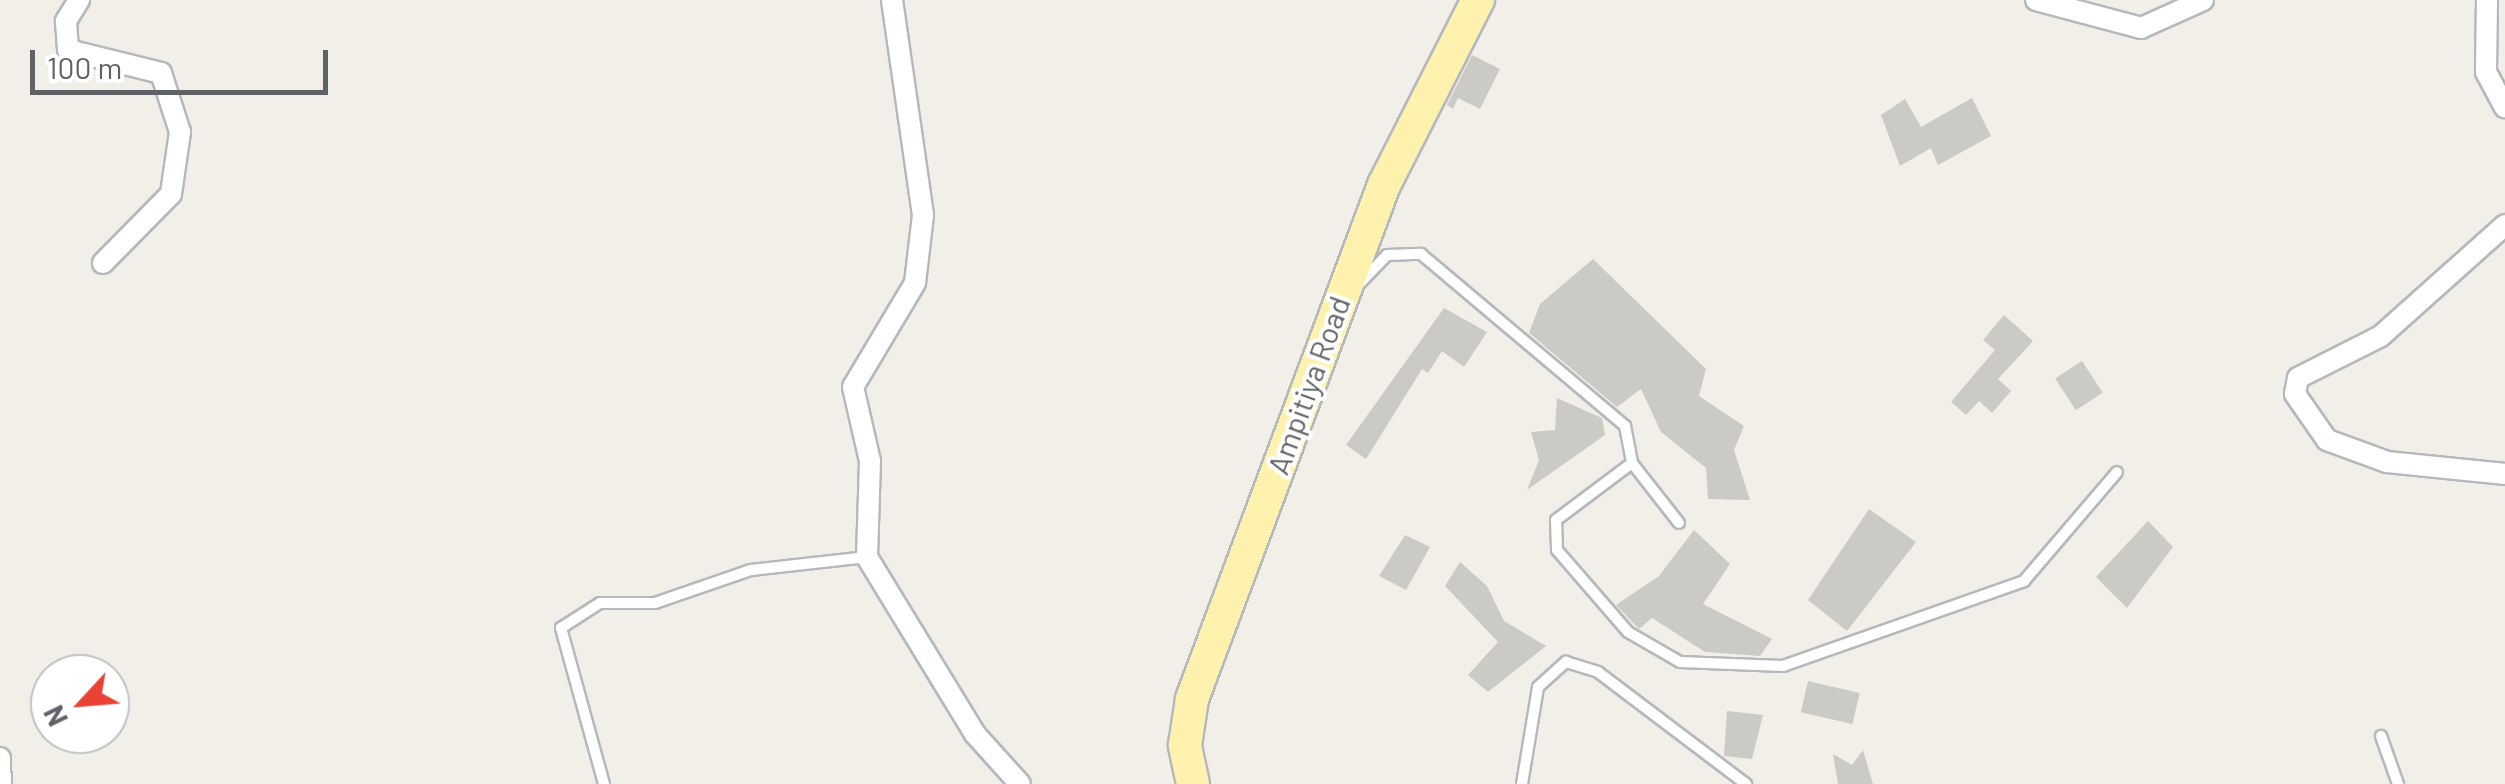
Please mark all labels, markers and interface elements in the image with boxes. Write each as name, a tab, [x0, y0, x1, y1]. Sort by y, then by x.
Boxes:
scale bar	[35, 30, 332, 92]
text: 100 m	[47, 49, 122, 85]
street label: Ampitiya Road	[1259, 291, 1357, 479]
north arrow	[30, 654, 130, 754]
text: N	[35, 700, 74, 732]

